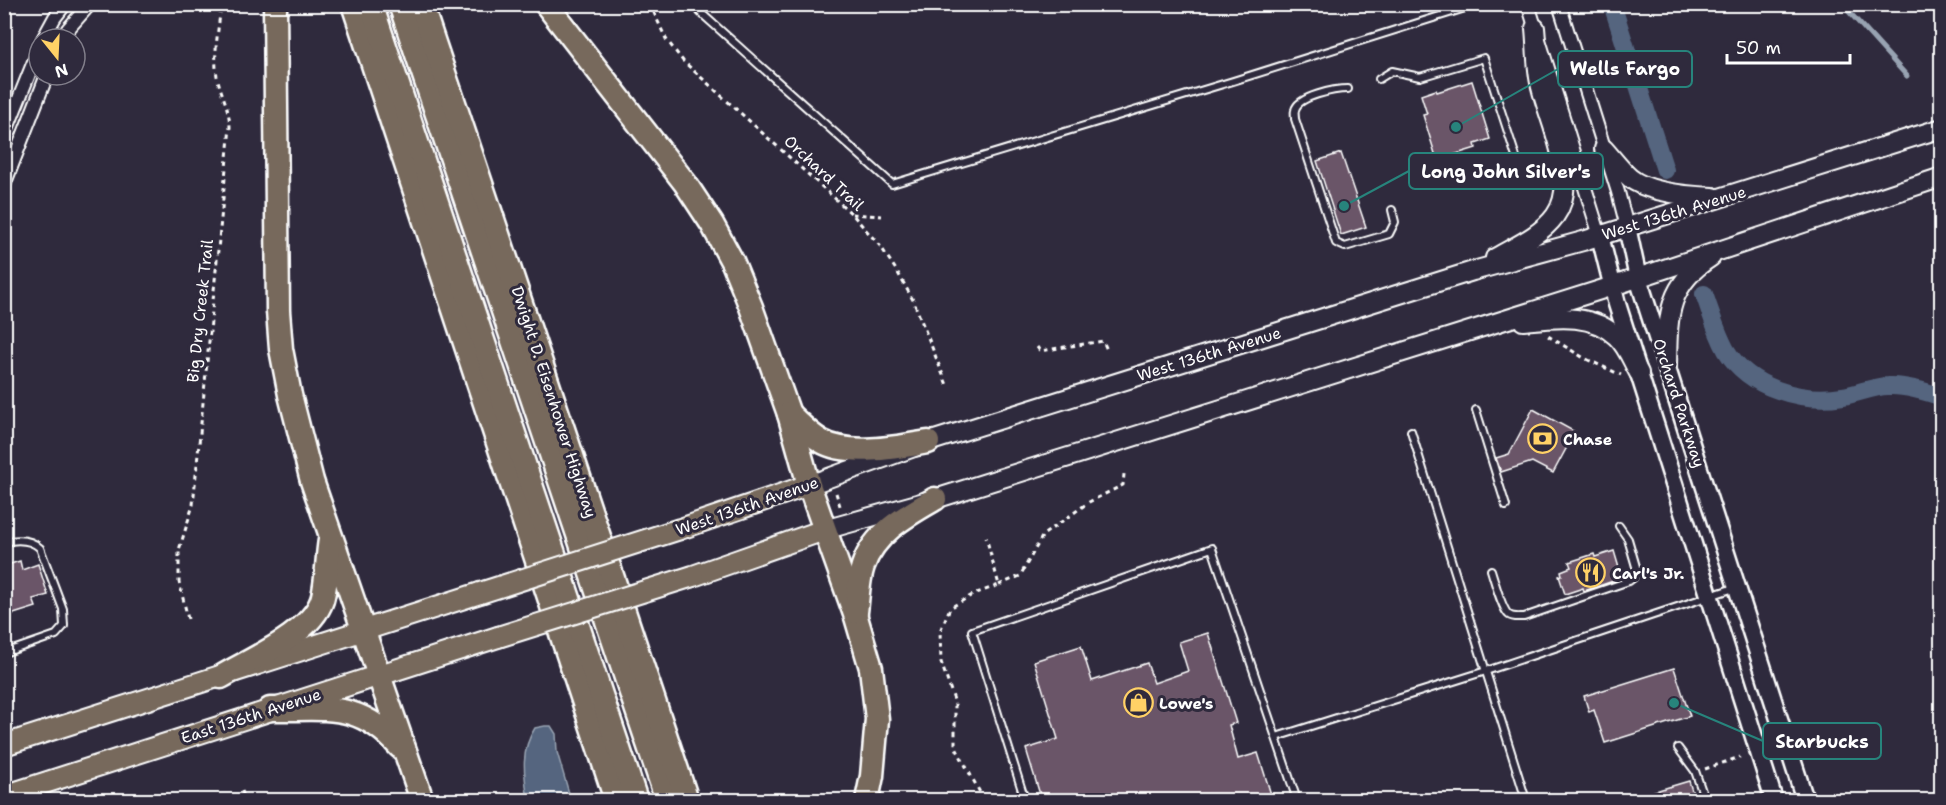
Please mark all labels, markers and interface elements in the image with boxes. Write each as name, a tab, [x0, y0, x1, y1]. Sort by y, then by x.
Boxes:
north arrow	[27, 27, 87, 87]
scale bar	[1727, 27, 1850, 65]
text: 50 m	[1736, 36, 1781, 60]
callout: Wells Fargo	[1558, 51, 1692, 87]
text: Wells Fargo	[1570, 57, 1680, 81]
text: N	[52, 59, 71, 83]
street label: Orchard Trail	[780, 131, 869, 216]
callout: Long John Silver's	[1409, 153, 1603, 189]
text: Long John Silver's	[1421, 160, 1591, 184]
street label: West 136th Avenue	[1599, 181, 1749, 245]
street label: Big Dry Creek Trail	[182, 238, 218, 384]
street label: Dwight D. Eisenhower Highway	[507, 283, 601, 521]
street label: West 136th Avenue	[1134, 322, 1284, 386]
street label: Orchard Parkway	[1648, 336, 1710, 470]
bank icon: Chase	[1526, 423, 1558, 455]
place label: Chase	[1563, 429, 1613, 450]
street label: West 136th Avenue	[673, 472, 821, 540]
restaurant icon: Carl's Jr.	[1575, 557, 1607, 589]
place label: Carl's Jr.	[1612, 563, 1684, 584]
street label: East 136th Avenue	[178, 683, 324, 749]
shop icon: Lowe's	[1122, 687, 1154, 719]
place label: Lowe's	[1159, 693, 1213, 714]
callout: Starbucks	[1763, 723, 1881, 759]
text: Starbucks	[1775, 730, 1869, 754]

